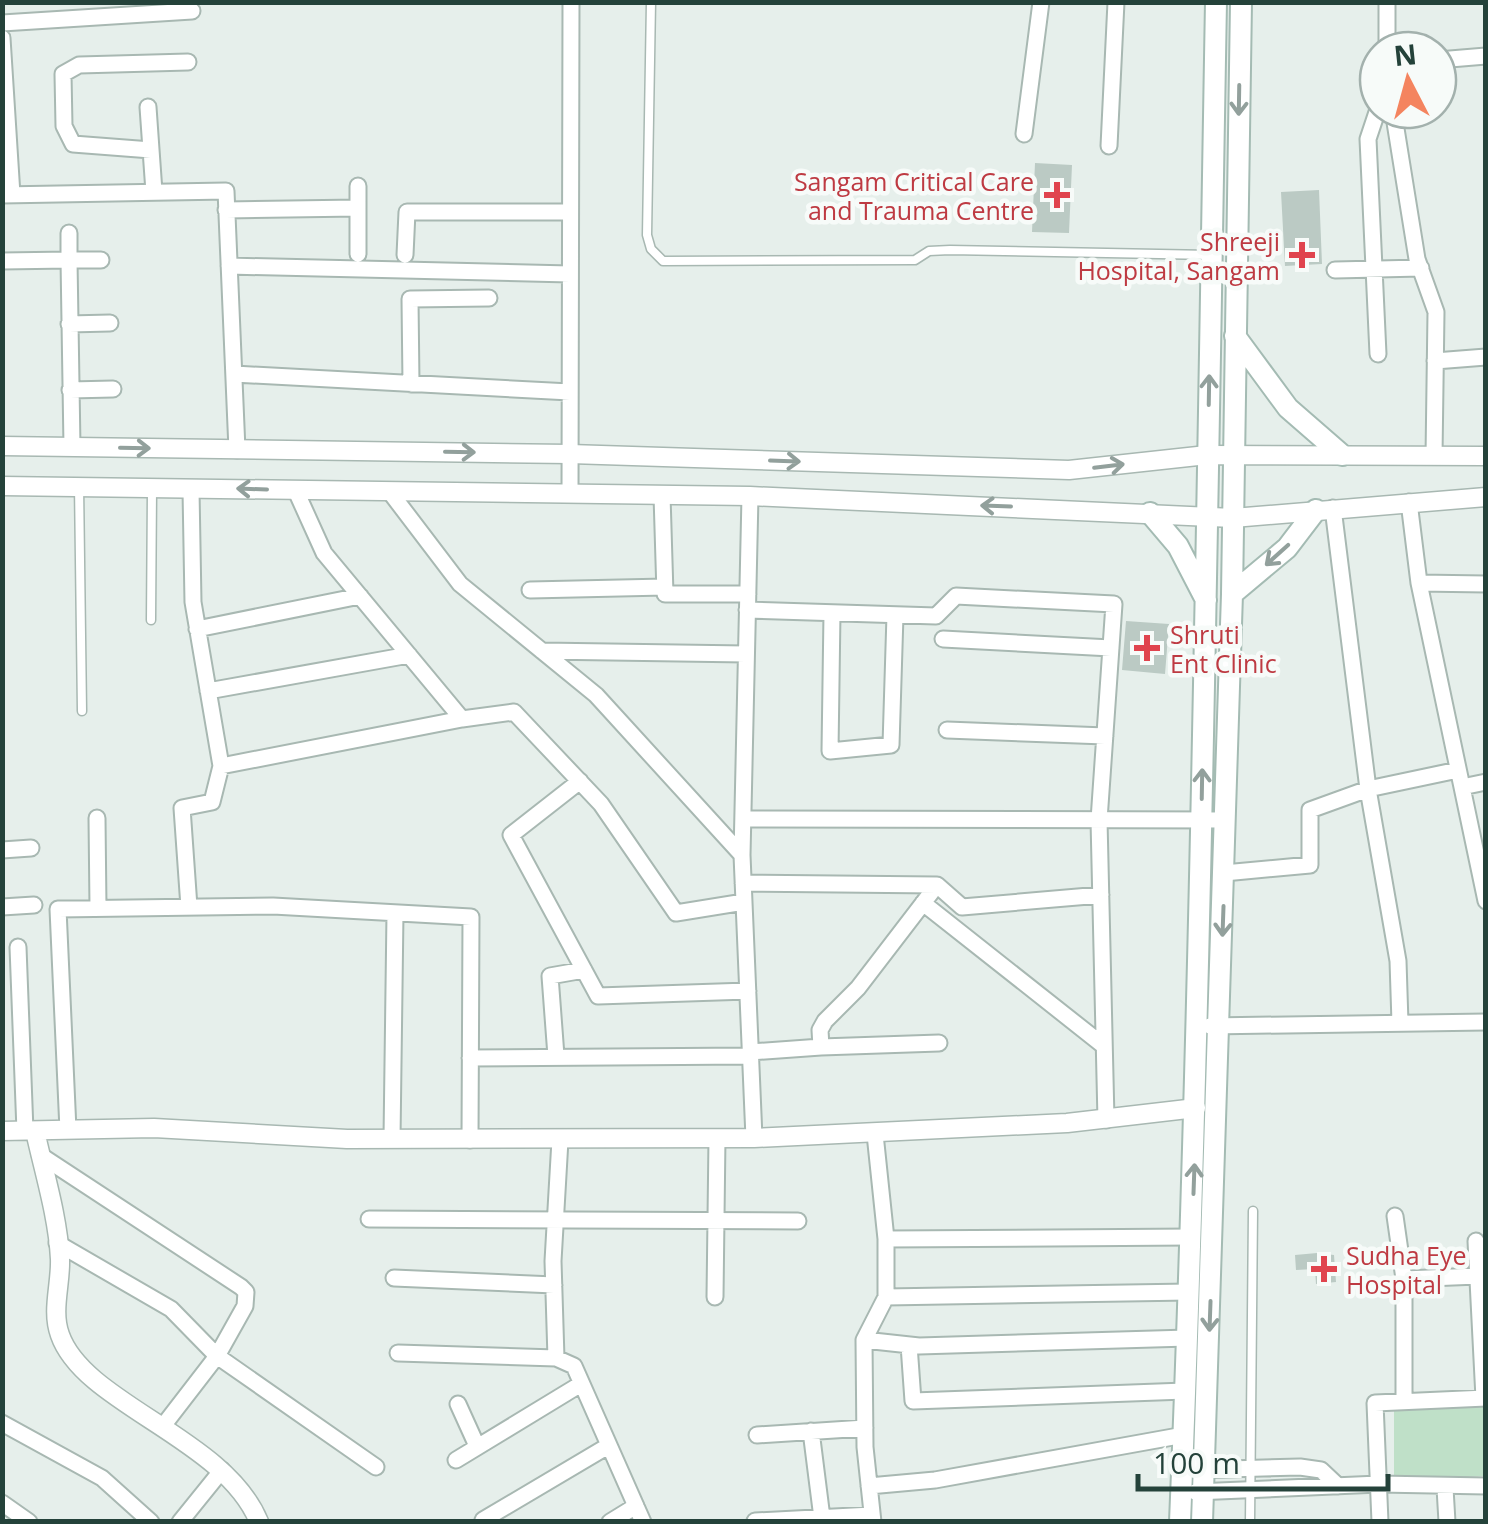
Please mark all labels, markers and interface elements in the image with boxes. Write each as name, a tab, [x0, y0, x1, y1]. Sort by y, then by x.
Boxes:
north arrow	[1358, 30, 1458, 130]
text: N	[1392, 34, 1419, 74]
one-way arrow	[1230, 82, 1248, 115]
place label: Sangam Critical Care and Trauma Centre	[794, 164, 1034, 227]
marker: Sangam Critical Care and Trauma Centre	[1044, 182, 1070, 208]
place label: Shreeji Hospital, Sangam	[1077, 224, 1280, 287]
marker: Shreeji Hospital, Sangam	[1289, 242, 1315, 268]
one-way arrow	[1199, 374, 1218, 406]
one-way arrow	[118, 438, 150, 458]
one-way arrow	[443, 443, 475, 462]
one-way arrow	[768, 452, 800, 471]
one-way arrow	[1093, 456, 1125, 475]
one-way arrow	[236, 479, 268, 498]
one-way arrow	[981, 497, 1013, 516]
one-way arrow	[1265, 544, 1290, 567]
place label: Shruti Ent Clinic	[1170, 617, 1277, 680]
marker: Shruti Ent Clinic	[1134, 635, 1160, 661]
one-way arrow	[1192, 769, 1212, 802]
one-way arrow	[1213, 904, 1232, 936]
one-way arrow	[1184, 1164, 1203, 1196]
place label: Sudha Eye Hospital	[1346, 1238, 1467, 1301]
marker: Sudha Eye Hospital	[1311, 1256, 1337, 1282]
one-way arrow	[1200, 1299, 1219, 1331]
scale bar	[1138, 1429, 1388, 1491]
text: 100 m	[1153, 1442, 1240, 1483]

